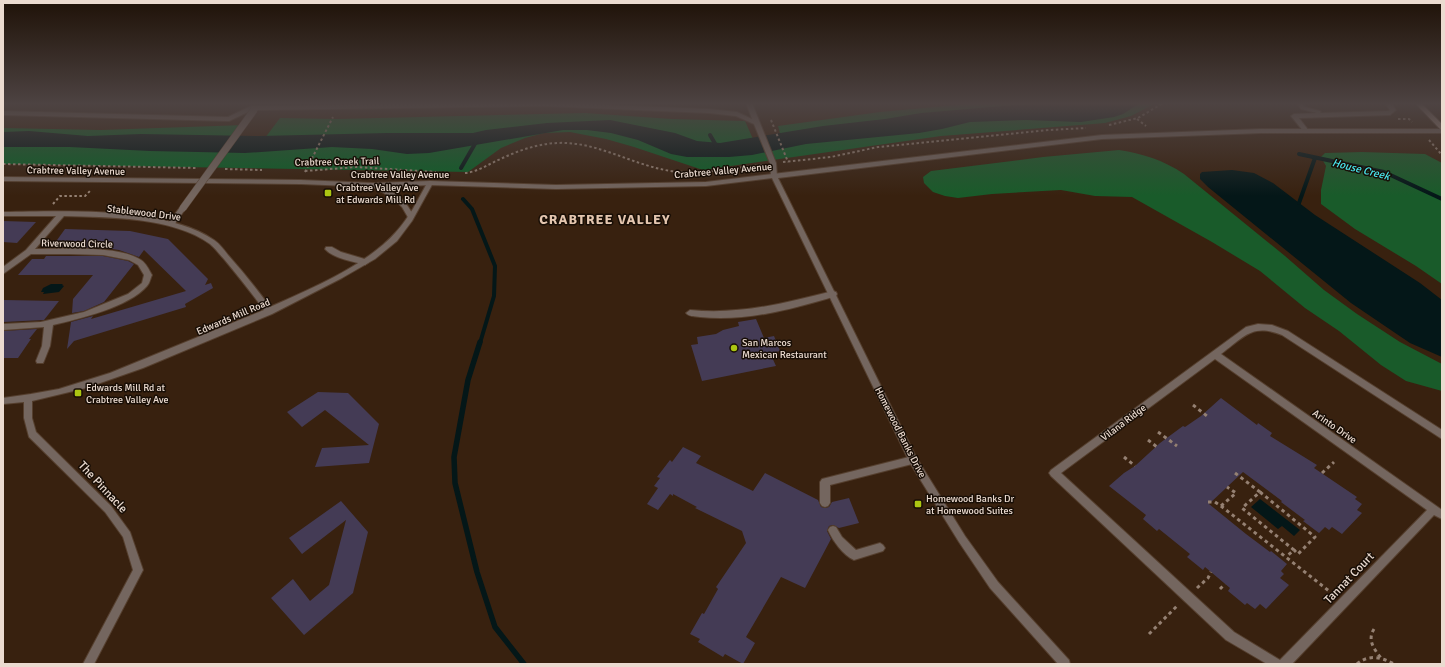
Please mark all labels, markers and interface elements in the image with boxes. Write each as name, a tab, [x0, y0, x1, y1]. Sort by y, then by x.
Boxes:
street label: Crabtree Creek Trail	[295, 155, 380, 169]
water label: House Creek	[1331, 156, 1392, 183]
street label: Crabtree Valley Avenue	[674, 161, 773, 181]
street label: Crabtree Valley Avenue	[27, 164, 125, 178]
street label: Crabtree Valley Avenue	[351, 169, 449, 181]
place label: Crabtree Valley Ave at Edwards Mill Rd	[336, 182, 418, 206]
marker: Crabtree Valley Ave at Edwards Mill Rd	[323, 188, 333, 198]
street label: Stablewood Drive	[106, 202, 182, 223]
district label: CRABTREE VALLEY	[539, 211, 671, 228]
street label: Riverwood Circle	[41, 237, 113, 251]
street label: Edwards Mill Road	[195, 296, 272, 338]
place label: San Marcos Mexican Restaurant	[742, 337, 827, 361]
marker: San Marcos Mexican Restaurant	[729, 343, 739, 353]
place label: Edwards Mill Rd at Crabtree Valley Ave	[86, 382, 168, 406]
street label: Homewood Banks Drive	[872, 385, 928, 480]
marker: Edwards Mill Rd at Crabtree Valley Ave	[73, 388, 83, 398]
street label: Vilana Ridge	[1099, 402, 1149, 444]
street label: Arinto Drive	[1310, 407, 1359, 446]
street label: The Pinnacle	[75, 458, 130, 516]
place label: Homewood Banks Dr at Homewood Suites	[926, 493, 1014, 517]
marker: Homewood Banks Dr at Homewood Suites	[913, 499, 923, 509]
street label: Tannat Court	[1321, 549, 1378, 607]

